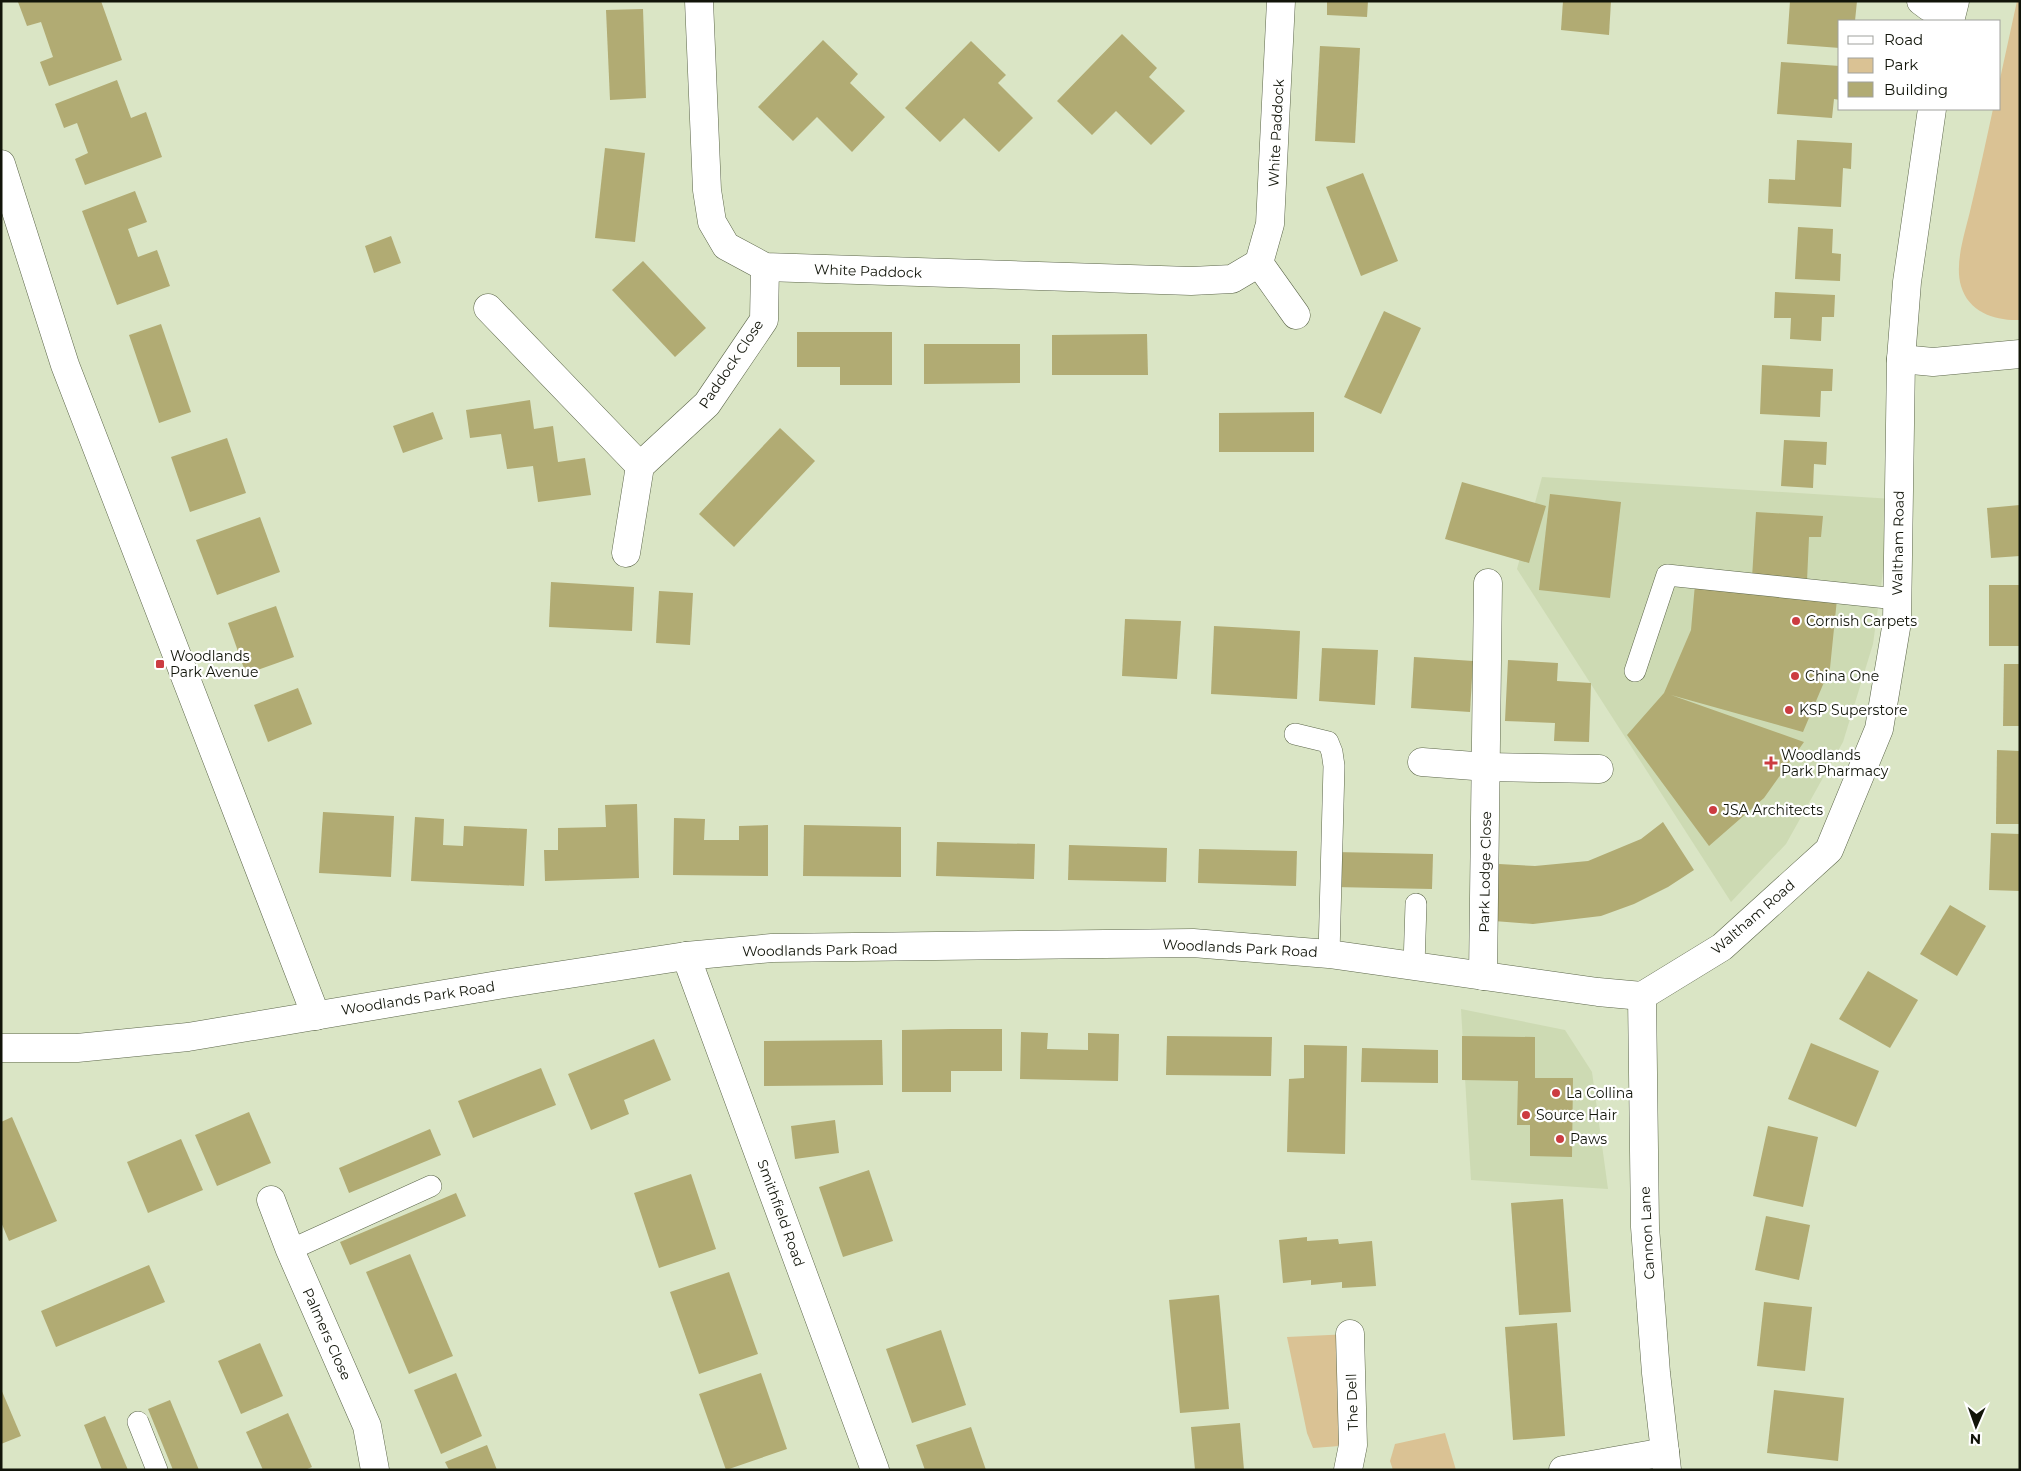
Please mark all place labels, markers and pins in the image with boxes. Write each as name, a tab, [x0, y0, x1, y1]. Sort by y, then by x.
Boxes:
place label: Cornish Carpets	[1806, 612, 1917, 630]
marker: Cornish Carpets	[1790, 615, 1802, 627]
place label: Woodlands Park Avenue	[170, 647, 258, 681]
marker: Woodlands Park Avenue	[154, 658, 166, 670]
place label: China One	[1805, 667, 1879, 685]
marker: China One	[1789, 670, 1801, 682]
place label: KSP Superstore	[1799, 701, 1908, 719]
marker: KSP Superstore	[1783, 704, 1795, 716]
place label: Woodlands Park Pharmacy	[1781, 746, 1889, 780]
marker: Woodlands Park Pharmacy	[1765, 757, 1777, 769]
place label: JSA Architects	[1722, 801, 1823, 819]
marker: JSA Architects	[1707, 804, 1719, 816]
place label: La Collina	[1566, 1084, 1634, 1102]
marker: La Collina	[1550, 1087, 1562, 1099]
place label: Source Hair	[1536, 1106, 1618, 1124]
marker: Source Hair	[1520, 1109, 1532, 1121]
place label: Paws	[1570, 1130, 1607, 1148]
marker: Paws	[1554, 1133, 1566, 1145]

